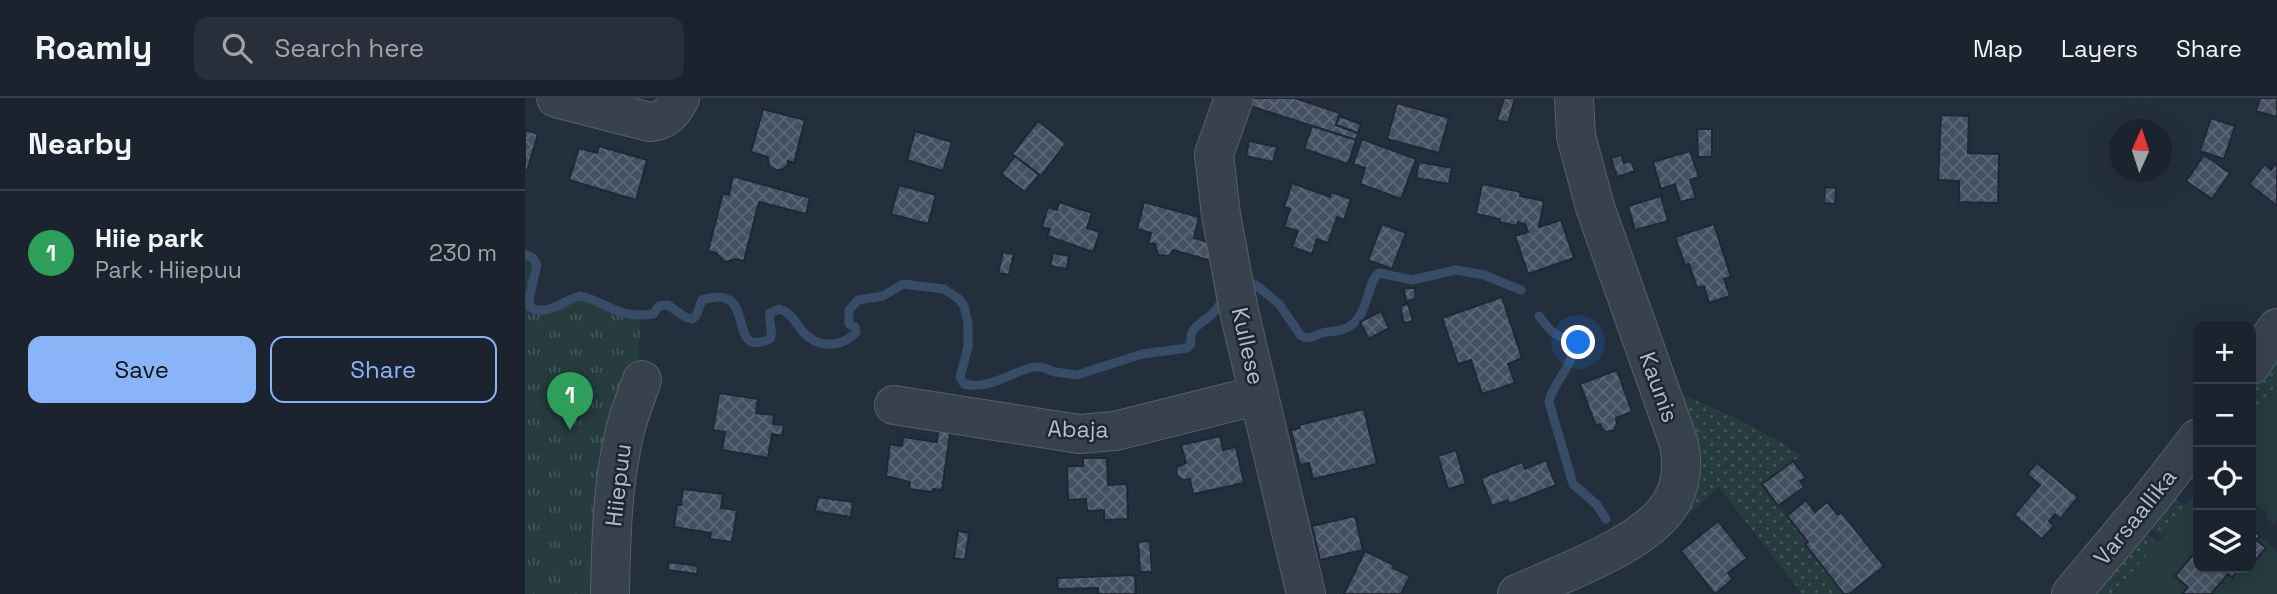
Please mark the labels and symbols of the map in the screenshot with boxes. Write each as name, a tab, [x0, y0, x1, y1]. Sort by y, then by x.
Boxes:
north arrow	[2109, 119, 2172, 182]
street label: Kullese	[1225, 304, 1271, 388]
your location	[1561, 325, 1595, 359]
street label: Kaunis	[1632, 348, 1686, 426]
pin: 1	[547, 372, 593, 430]
street label: Abaja	[1047, 413, 1109, 445]
street label: Hiiepuu	[598, 442, 638, 528]
street label: Varsaallika	[2087, 463, 2183, 571]

